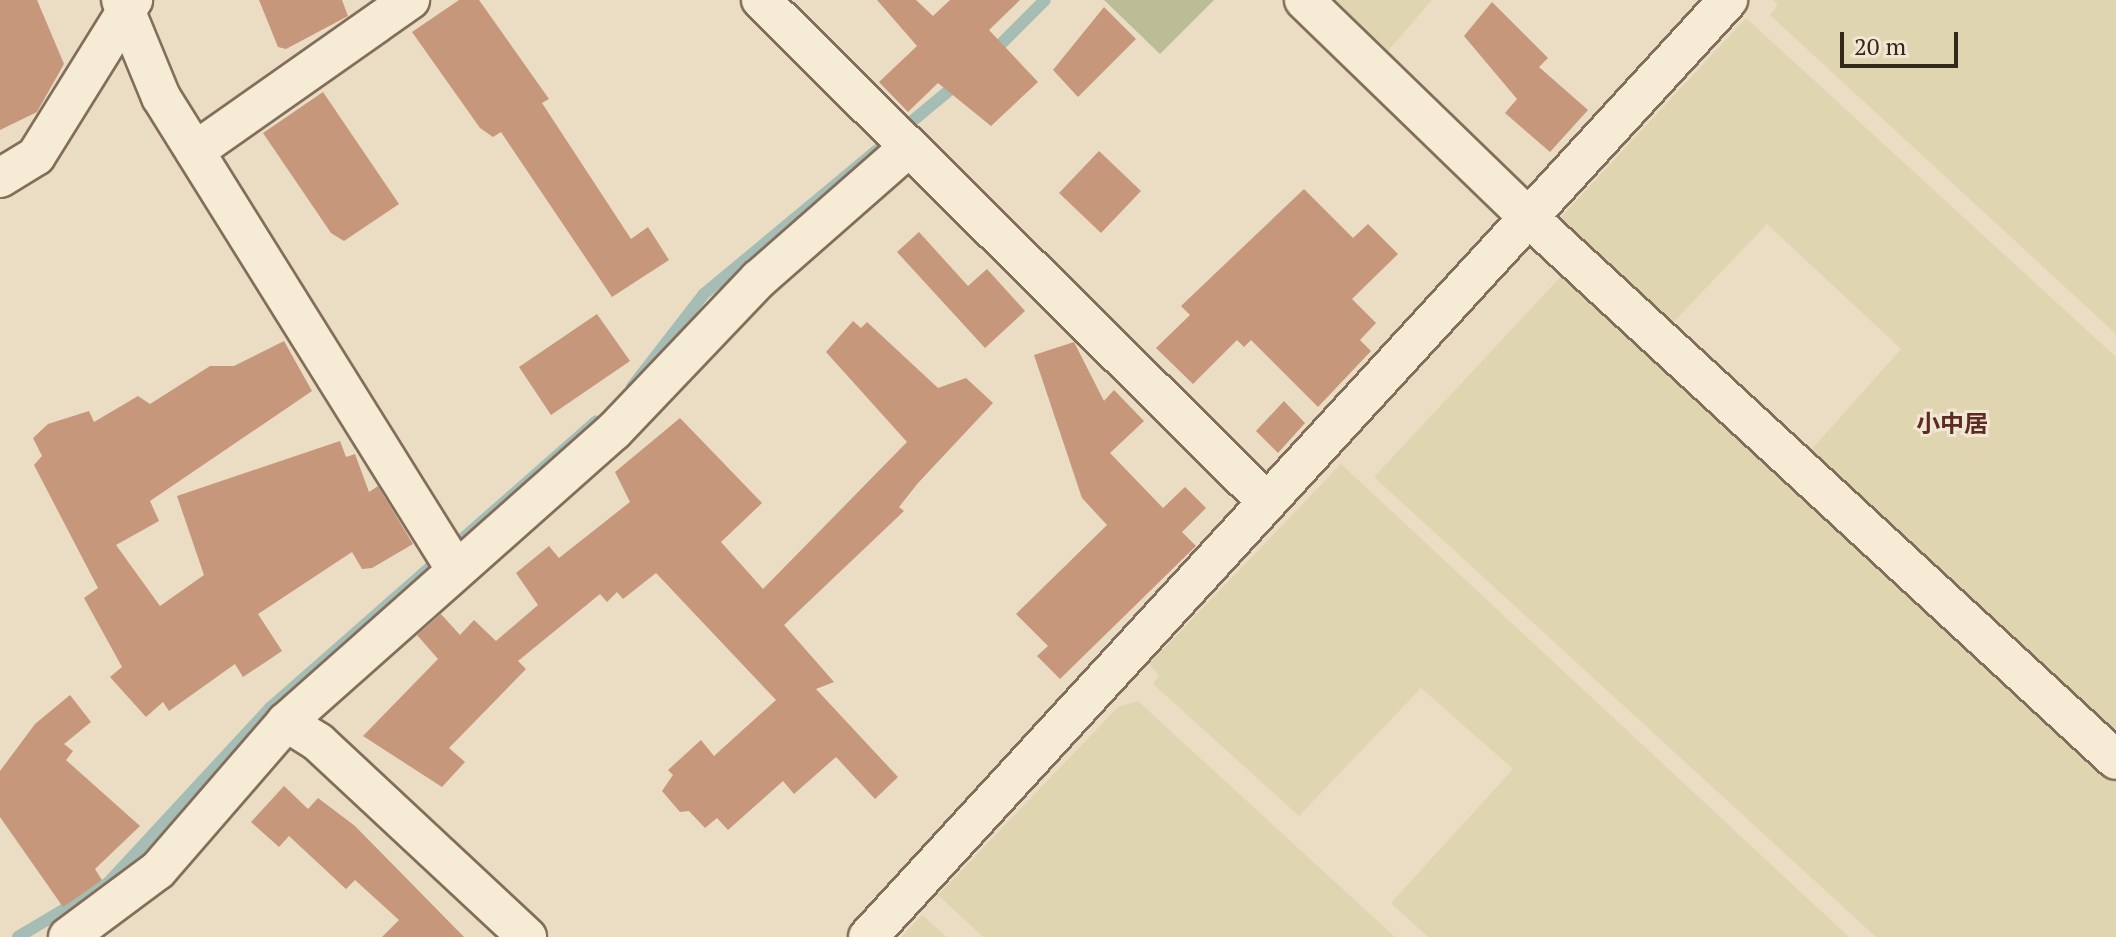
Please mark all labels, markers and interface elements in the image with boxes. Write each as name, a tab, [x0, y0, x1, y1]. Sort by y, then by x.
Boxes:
scale bar	[1844, 16, 1962, 66]
text: 20 m	[1854, 30, 1906, 62]
district label: 小中居	[1916, 410, 1988, 438]

